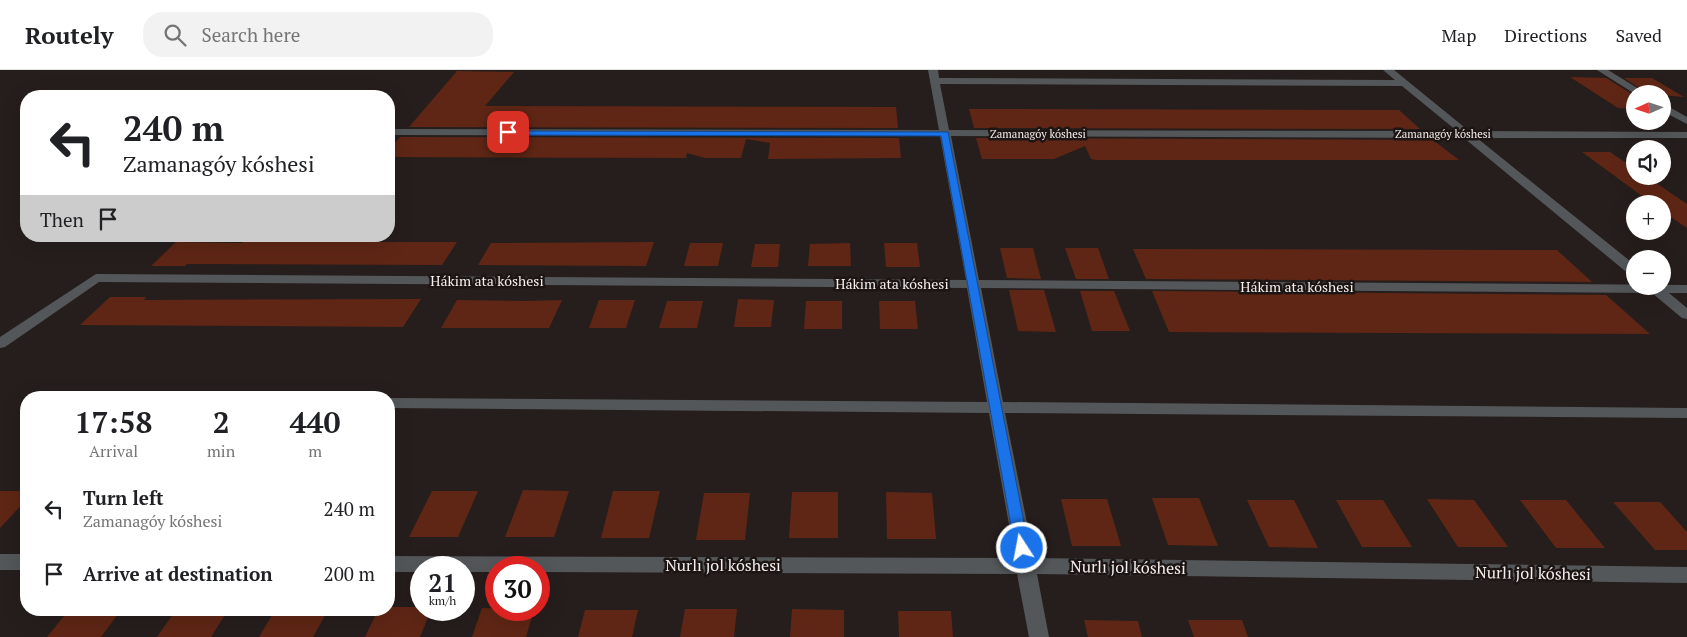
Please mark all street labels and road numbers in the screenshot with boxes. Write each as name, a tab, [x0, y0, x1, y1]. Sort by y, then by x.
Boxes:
street label: Zamanagóy kóshesi	[990, 127, 1086, 141]
street label: Zamanagóy kóshesi	[1395, 127, 1491, 141]
street label: Hákim ata kóshesi	[430, 271, 544, 290]
street label: Hákim ata kóshesi	[835, 274, 949, 293]
street label: Hákim ata kóshesi	[1240, 277, 1354, 296]
street label: Nurlı jol kóshesi	[665, 554, 781, 576]
street label: Nurlı jol kóshesi	[1070, 555, 1186, 579]
street label: Nurlı jol kóshesi	[1475, 561, 1591, 585]

